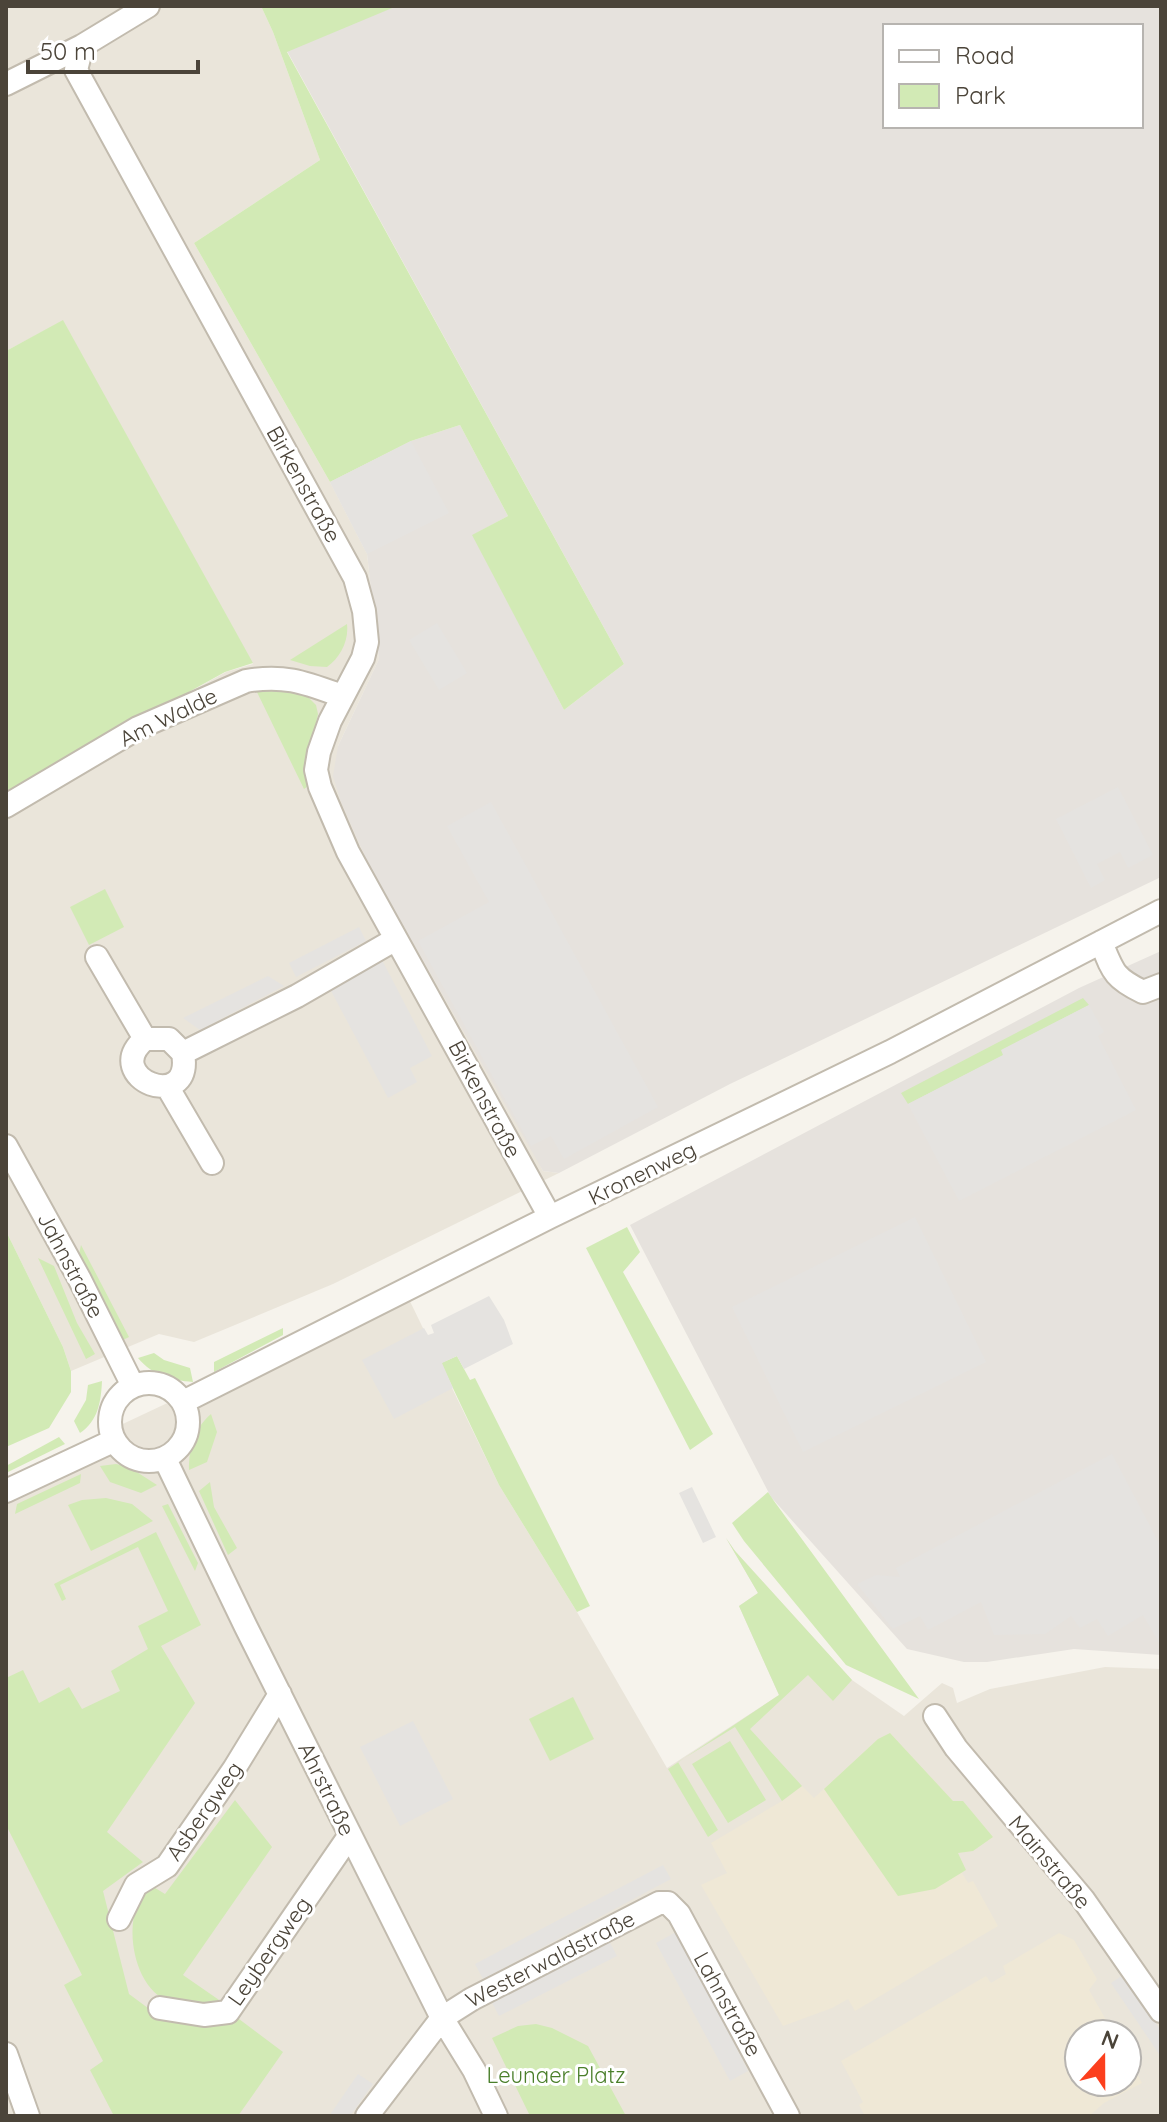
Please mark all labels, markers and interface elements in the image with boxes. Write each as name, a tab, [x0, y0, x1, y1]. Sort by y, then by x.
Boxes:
scale bar	[28, 24, 198, 74]
legend	[883, 24, 1143, 128]
text: 50 m	[40, 36, 96, 66]
text: Road	[955, 40, 1015, 70]
text: Park	[955, 80, 1006, 110]
street label: Birkenstraße	[260, 421, 348, 547]
street label: Am Walde	[115, 681, 221, 753]
street label: Birkenstraße	[442, 1035, 528, 1163]
street label: Kronenweg	[584, 1135, 700, 1211]
street label: Jahnstraße	[31, 1207, 111, 1323]
street label: Ahrstraße	[292, 1738, 362, 1840]
street label: Asbergweg	[160, 1756, 248, 1866]
street label: Mainstraße	[1003, 1809, 1097, 1915]
street label: Leybergweg	[221, 1891, 317, 2011]
street label: Westerwaldstraße	[461, 1904, 639, 2014]
street label: Lahnstraße	[688, 1947, 768, 2061]
north arrow	[1063, 2018, 1143, 2098]
text: N	[1098, 2023, 1123, 2055]
park label: Leunaer Platz	[486, 2061, 626, 2089]

